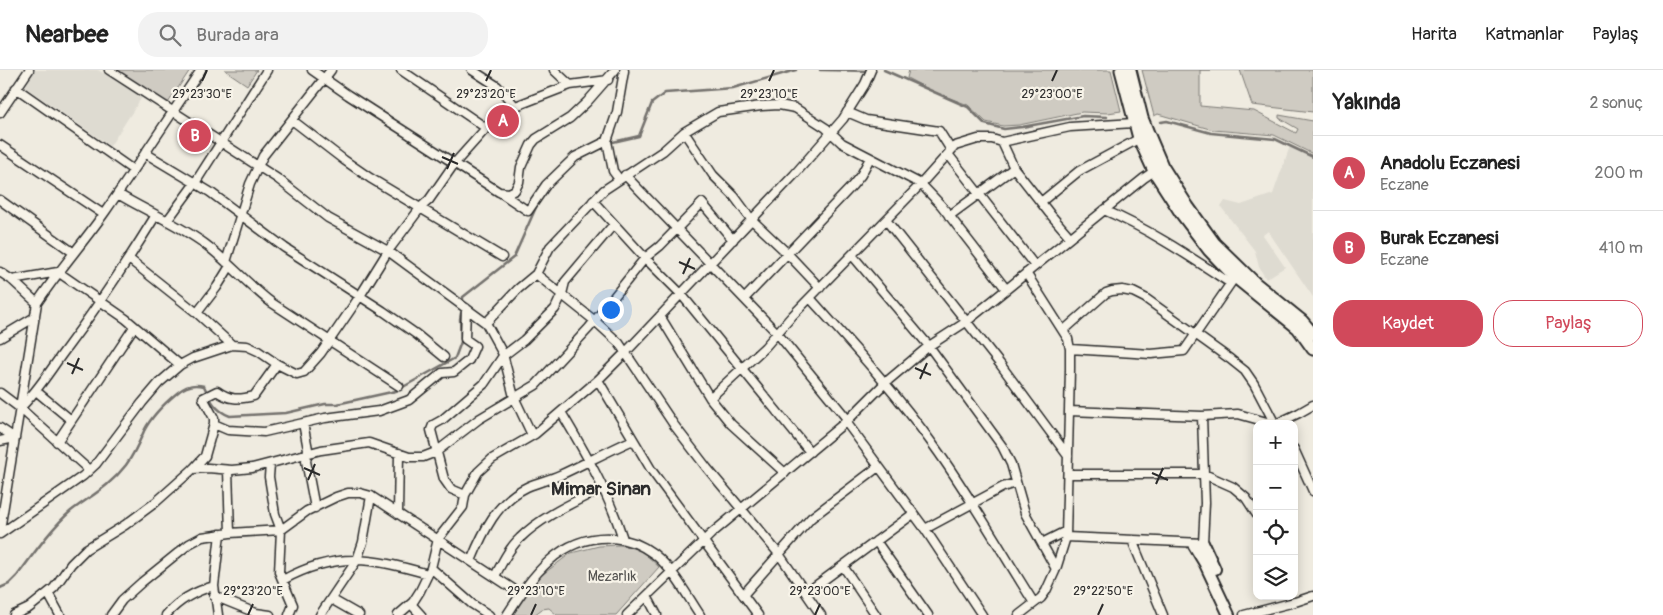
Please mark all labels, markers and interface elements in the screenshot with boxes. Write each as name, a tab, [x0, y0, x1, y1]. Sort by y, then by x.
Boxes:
search box	[138, 12, 488, 57]
text: Nearbee	[25, 20, 108, 49]
icon: search	[156, 21, 184, 49]
text: Burada ara	[196, 23, 279, 47]
text: Harita	[1411, 23, 1457, 46]
text: Katmanlar	[1485, 23, 1564, 46]
text: Paylaş	[1592, 23, 1638, 46]
text: 29°23'30"E	[172, 87, 232, 102]
text: 29°23'20"E	[456, 87, 516, 102]
text: 29°23'10"E	[740, 87, 798, 102]
text: 29°23'00"E	[1021, 87, 1083, 102]
text: Yakında	[1333, 89, 1400, 116]
text: 2 sonuç	[1590, 93, 1643, 113]
pin: A	[487, 102, 519, 140]
pin: B	[179, 117, 211, 155]
text: Anadolu Eczanesi	[1380, 151, 1520, 175]
text: A	[1344, 163, 1354, 183]
text: 200 m	[1595, 163, 1643, 183]
text: Eczane	[1380, 175, 1429, 195]
text: Burak Eczanesi	[1380, 226, 1499, 250]
text: B	[1344, 238, 1354, 258]
text: 410 m	[1599, 238, 1643, 258]
text: Eczane	[1380, 250, 1429, 270]
your location	[598, 297, 624, 323]
button: Kaydet	[1333, 300, 1483, 347]
button: Paylaş	[1493, 300, 1643, 347]
map controls	[1253, 420, 1298, 600]
button: +	[1253, 420, 1298, 465]
button: −	[1253, 465, 1298, 510]
district label: Mimar Sinan	[551, 477, 651, 501]
button: locate	[1253, 510, 1298, 555]
button: layers	[1253, 555, 1298, 600]
park label: Mezarlık	[588, 568, 637, 585]
text: 29°23'20"E	[223, 584, 283, 599]
text: 29°23'10"E	[507, 584, 565, 599]
text: 29°23'00"E	[789, 584, 851, 599]
text: 29°22'50"E	[1073, 584, 1133, 599]

